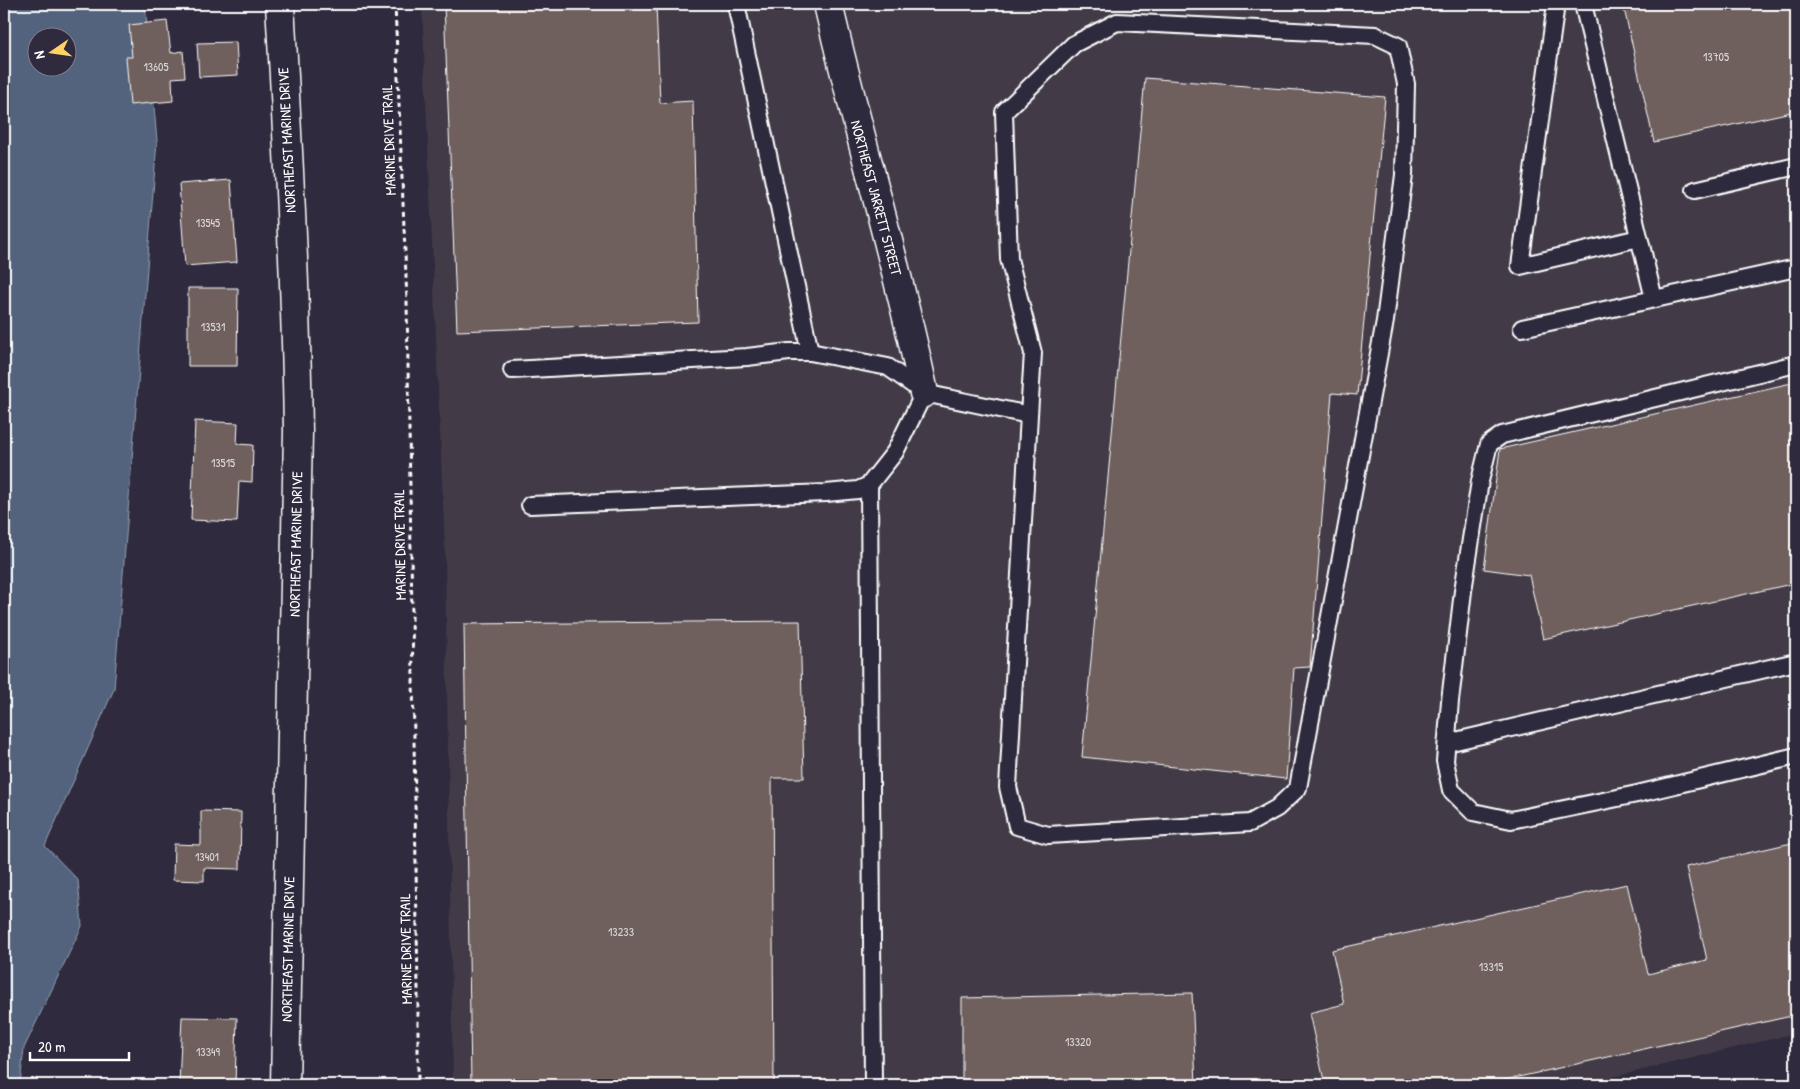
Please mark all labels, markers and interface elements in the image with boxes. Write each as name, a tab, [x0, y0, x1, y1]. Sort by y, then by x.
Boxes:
north arrow	[28, 28, 78, 78]
house number: 13705	[1703, 48, 1729, 65]
text: N	[29, 49, 49, 61]
house number: 13605	[144, 58, 168, 75]
street label: NORTHEAST MARINE DRIVE	[272, 66, 301, 213]
street label: MARINE DRIVE TRAIL	[376, 84, 401, 196]
street label: NORTHEAST JARRETT STREET	[846, 118, 908, 279]
house number: 13545	[196, 214, 220, 231]
house number: 13531	[201, 318, 225, 335]
house number: 13515	[211, 454, 235, 471]
street label: NORTHEAST MARINE DRIVE	[284, 471, 307, 617]
street label: MARINE DRIVE TRAIL	[388, 489, 411, 601]
house number: 13401	[195, 848, 219, 865]
street label: NORTHEAST MARINE DRIVE	[276, 876, 299, 1022]
street label: MARINE DRIVE TRAIL	[394, 893, 417, 1005]
house number: 13233	[608, 923, 634, 940]
house number: 13315	[1479, 958, 1503, 975]
scale bar	[30, 1029, 129, 1061]
house number: 13320	[1065, 1033, 1091, 1050]
text: 20 m	[38, 1036, 65, 1057]
house number: 13349	[196, 1043, 221, 1060]

